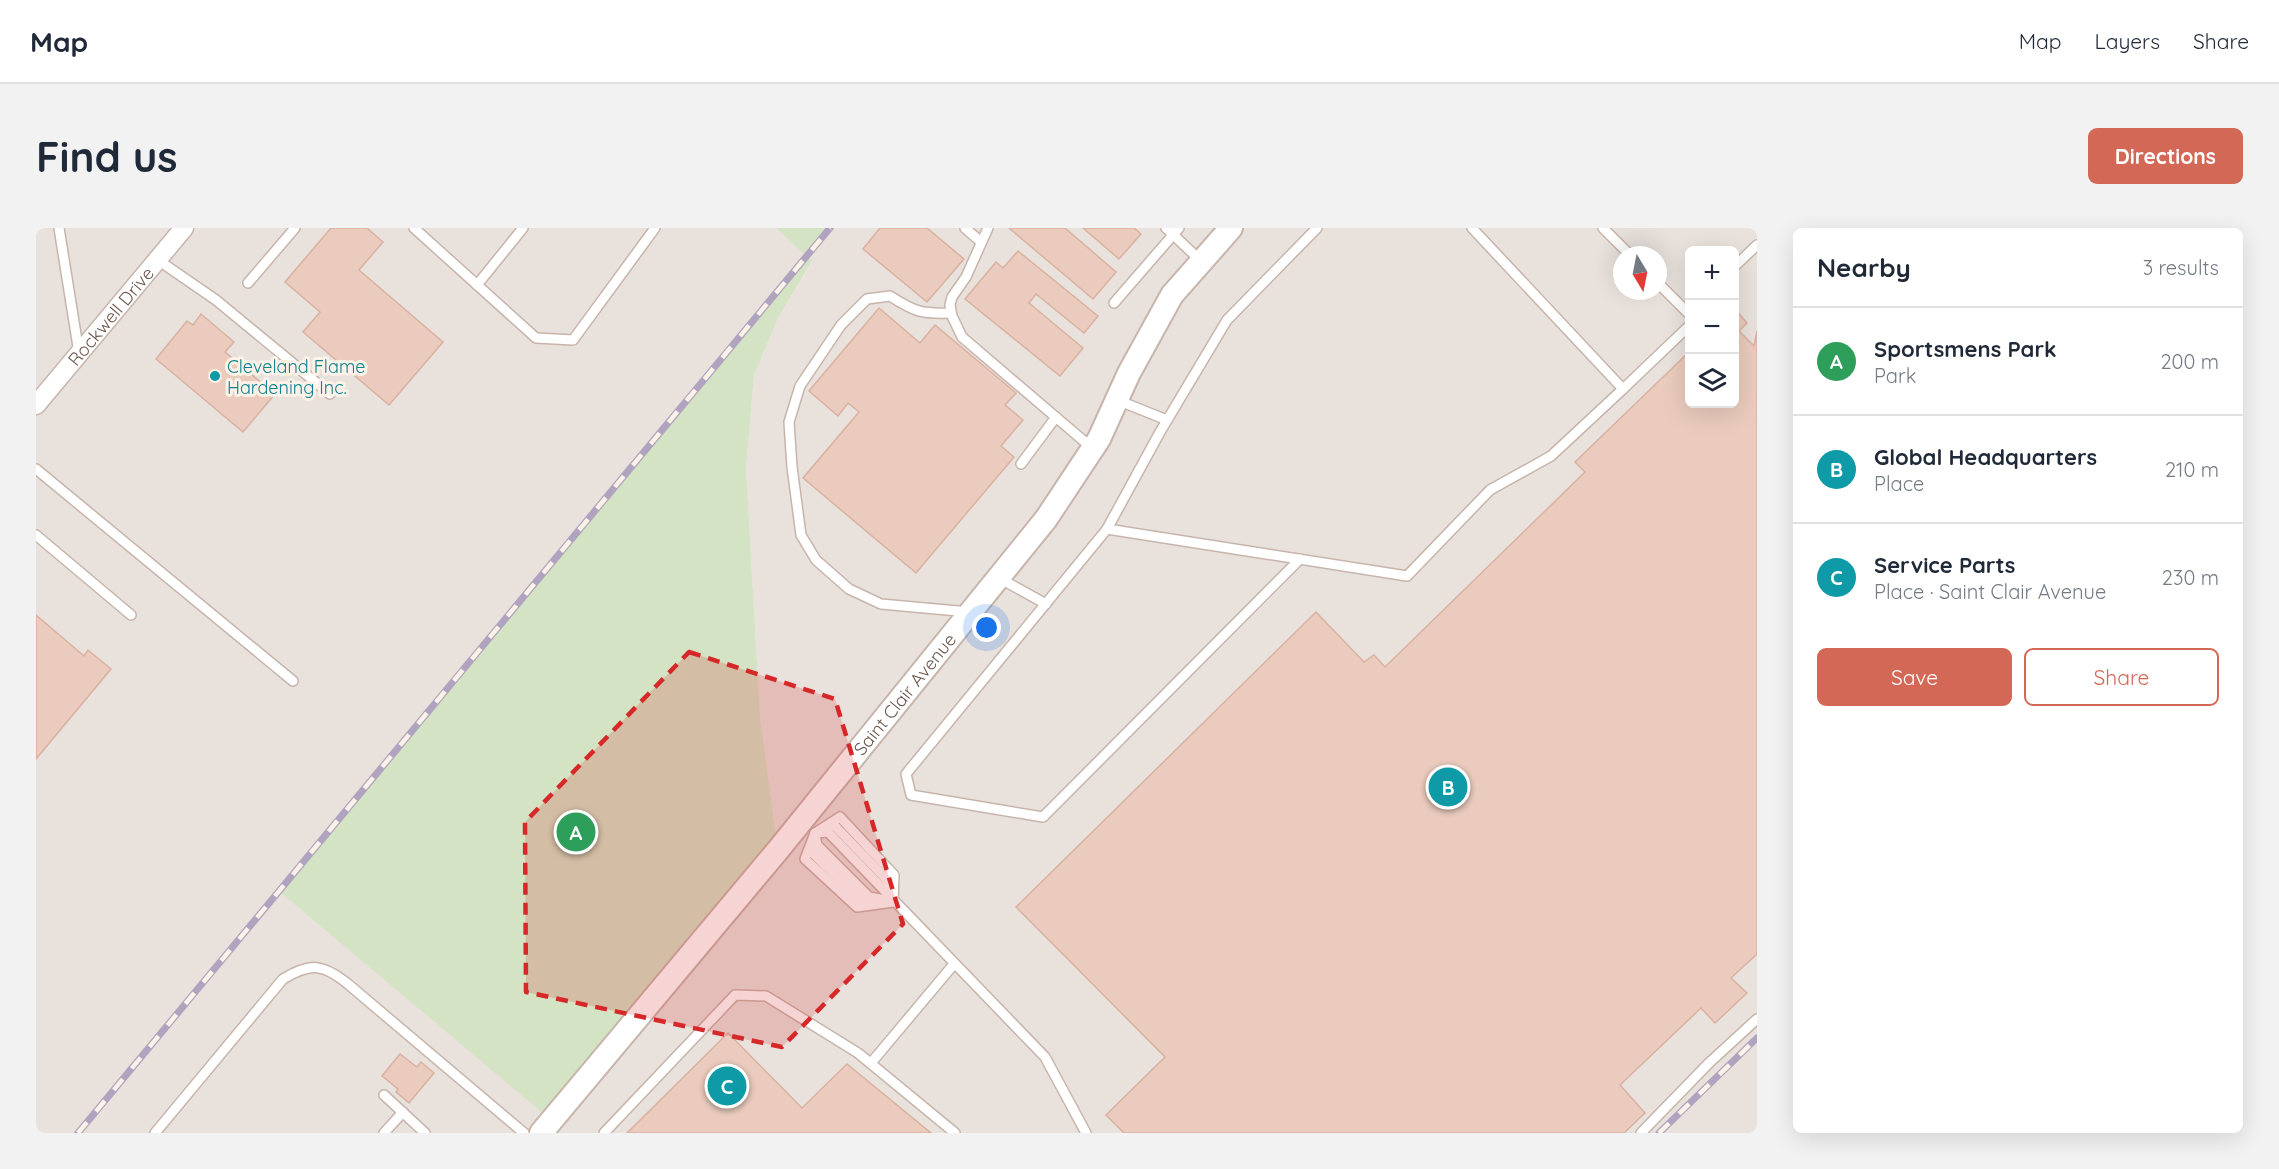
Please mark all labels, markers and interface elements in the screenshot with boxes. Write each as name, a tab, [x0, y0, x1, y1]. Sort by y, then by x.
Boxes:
text: Map	[30, 24, 88, 59]
text: Map	[2019, 28, 2062, 54]
text: Layers	[2095, 28, 2160, 54]
text: Share	[2193, 28, 2249, 54]
button: Directions	[2088, 128, 2243, 184]
text: Find us	[36, 130, 178, 183]
north arrow	[1613, 246, 1667, 300]
map controls	[1685, 246, 1739, 408]
button: +	[1685, 246, 1739, 300]
text: Nearby	[1817, 251, 1911, 284]
text: 3 results	[2143, 255, 2219, 280]
street label: Rockwell Drive	[62, 262, 158, 370]
button: −	[1685, 300, 1739, 354]
text: Sportsmens Park	[1874, 335, 2056, 363]
text: A	[1830, 349, 1843, 374]
text: 200 m	[2160, 349, 2219, 374]
button: layers	[1685, 354, 1739, 408]
place label: Cleveland Flame Hardening Inc.	[227, 355, 366, 399]
text: Park	[1874, 363, 1916, 388]
marker: Cleveland Flame Hardening Inc.	[208, 369, 222, 383]
text: Global Headquarters	[1874, 443, 2097, 471]
text: B	[1830, 457, 1843, 482]
text: 210 m	[2165, 457, 2219, 482]
text: Place	[1874, 471, 1924, 496]
text: Service Parts	[1874, 551, 2015, 579]
text: C	[1830, 565, 1843, 590]
text: 230 m	[2162, 565, 2219, 590]
text: Place · Saint Clair Avenue	[1874, 579, 2106, 604]
your location	[972, 613, 1001, 642]
street label: Saint Clair Avenue	[848, 628, 961, 760]
button: Save	[1817, 648, 2012, 706]
button: Share	[2024, 648, 2219, 706]
pin: B	[1428, 764, 1468, 810]
pin: A	[556, 810, 596, 854]
pin: C	[708, 1064, 746, 1108]

